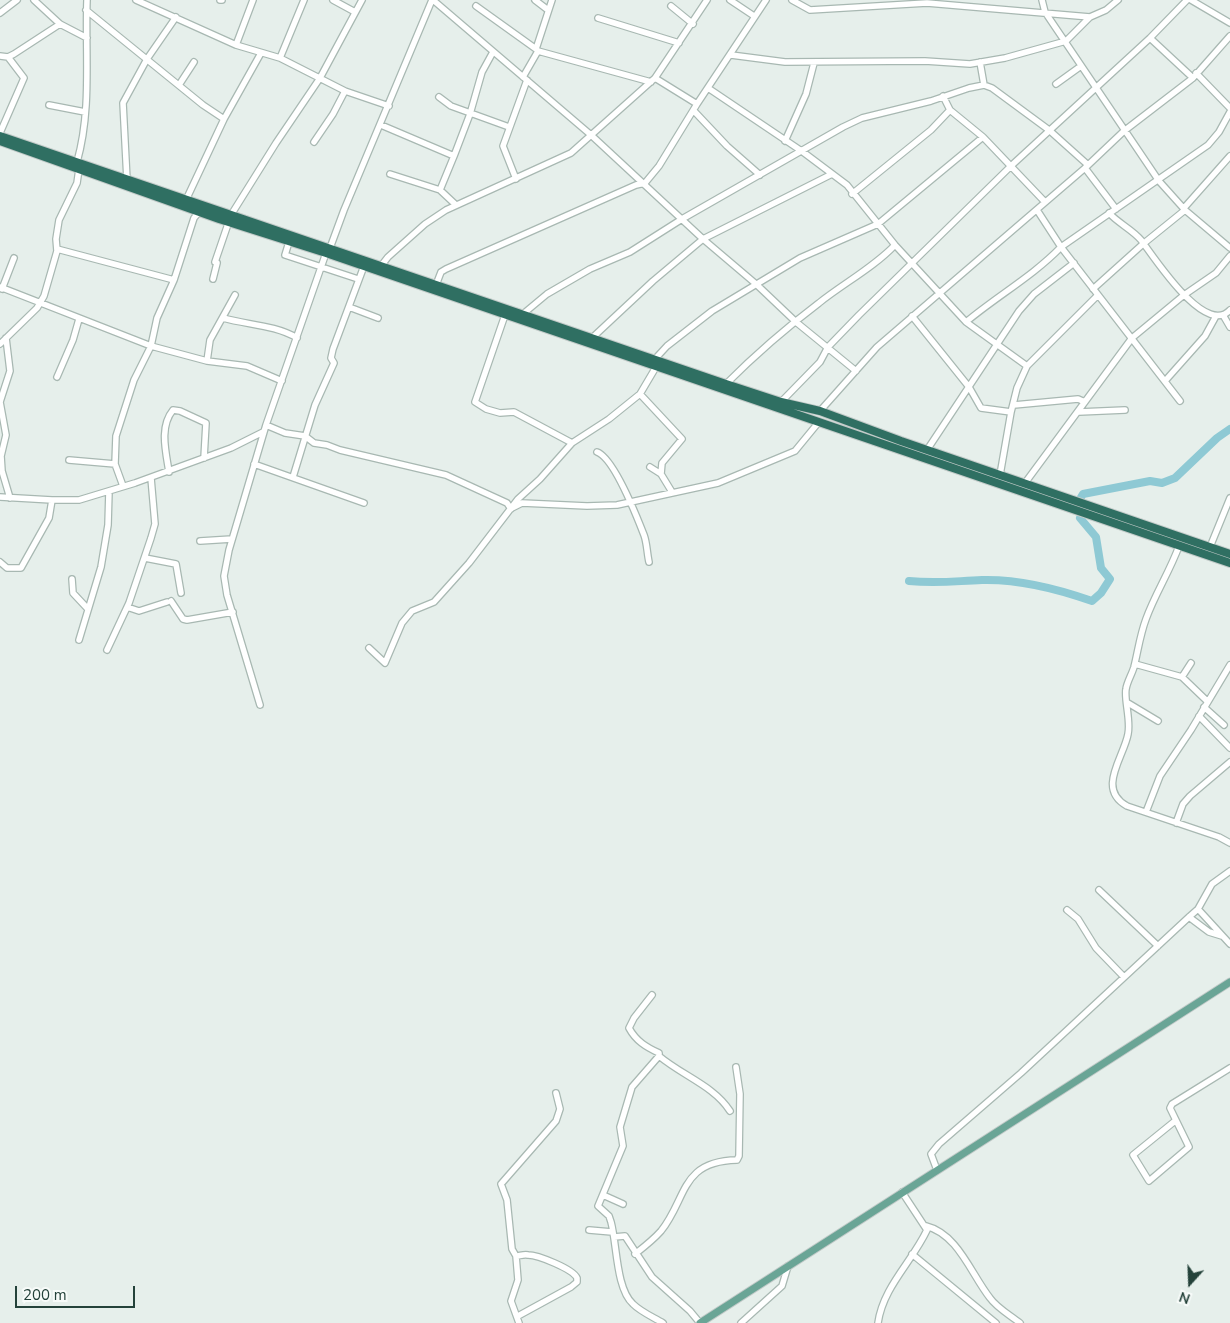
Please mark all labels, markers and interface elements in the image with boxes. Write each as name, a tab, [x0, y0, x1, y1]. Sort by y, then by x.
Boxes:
north arrow	[1165, 1258, 1215, 1308]
scale bar	[18, 1276, 138, 1308]
text: 200 m	[23, 1285, 67, 1305]
text: N	[1177, 1287, 1193, 1308]

